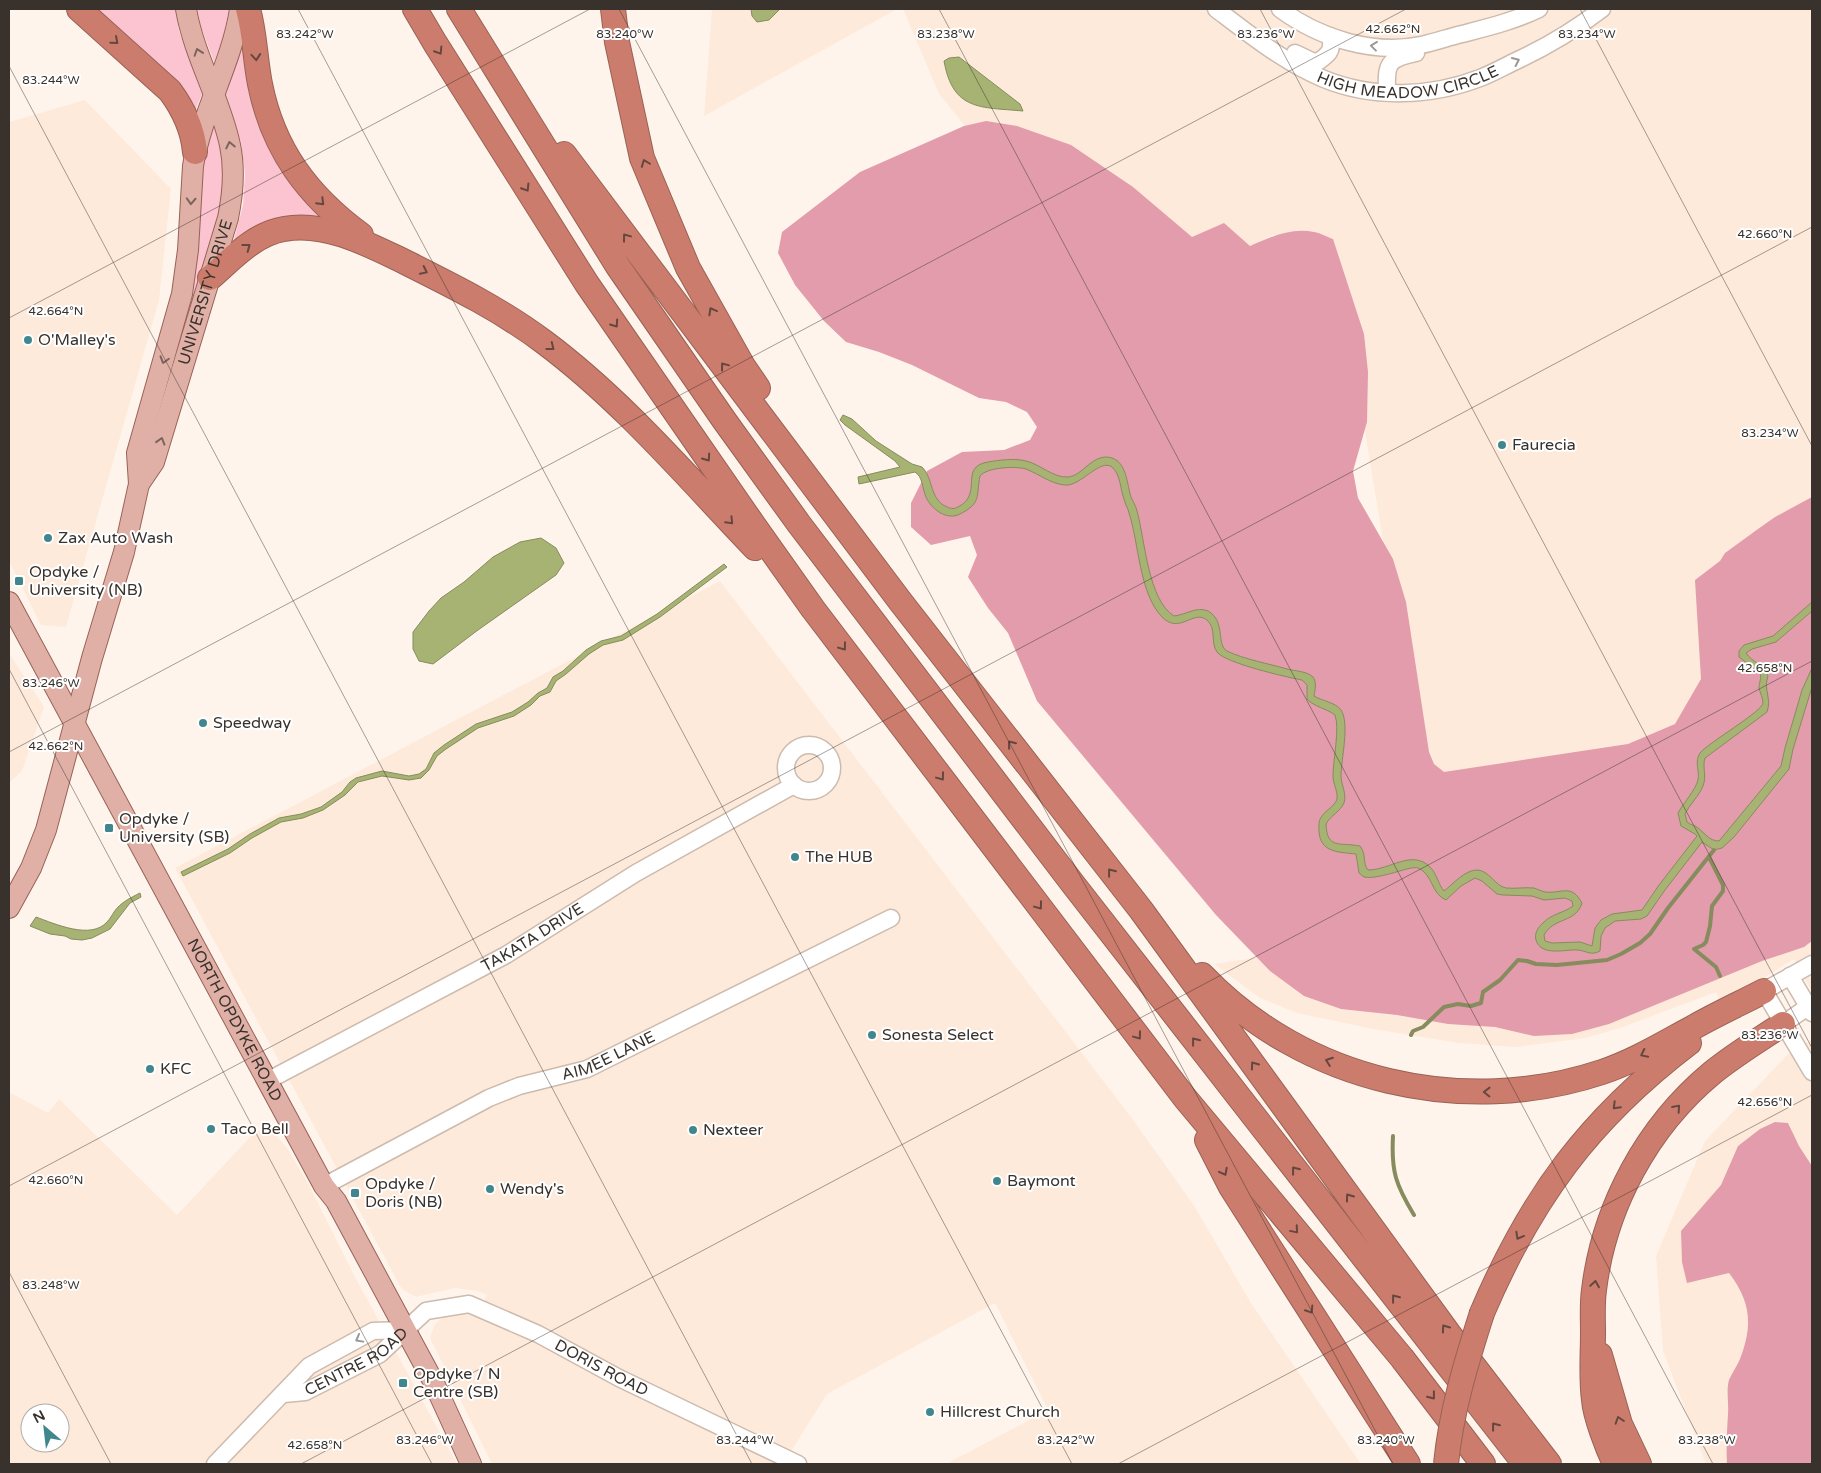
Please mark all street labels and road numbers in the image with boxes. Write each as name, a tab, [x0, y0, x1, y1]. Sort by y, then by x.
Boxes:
street label: HIGH MEADOW CIRCLE	[1314, 61, 1502, 103]
street label: UNIVERSITY DRIVE	[174, 217, 237, 367]
street label: TAKATA DRIVE	[478, 899, 587, 976]
street label: NORTH OPDYKE ROAD	[182, 935, 287, 1105]
street label: AIMEE LANE	[560, 1027, 658, 1085]
street label: CENTRE ROAD	[301, 1323, 412, 1400]
street label: DORIS ROAD	[551, 1335, 652, 1401]

